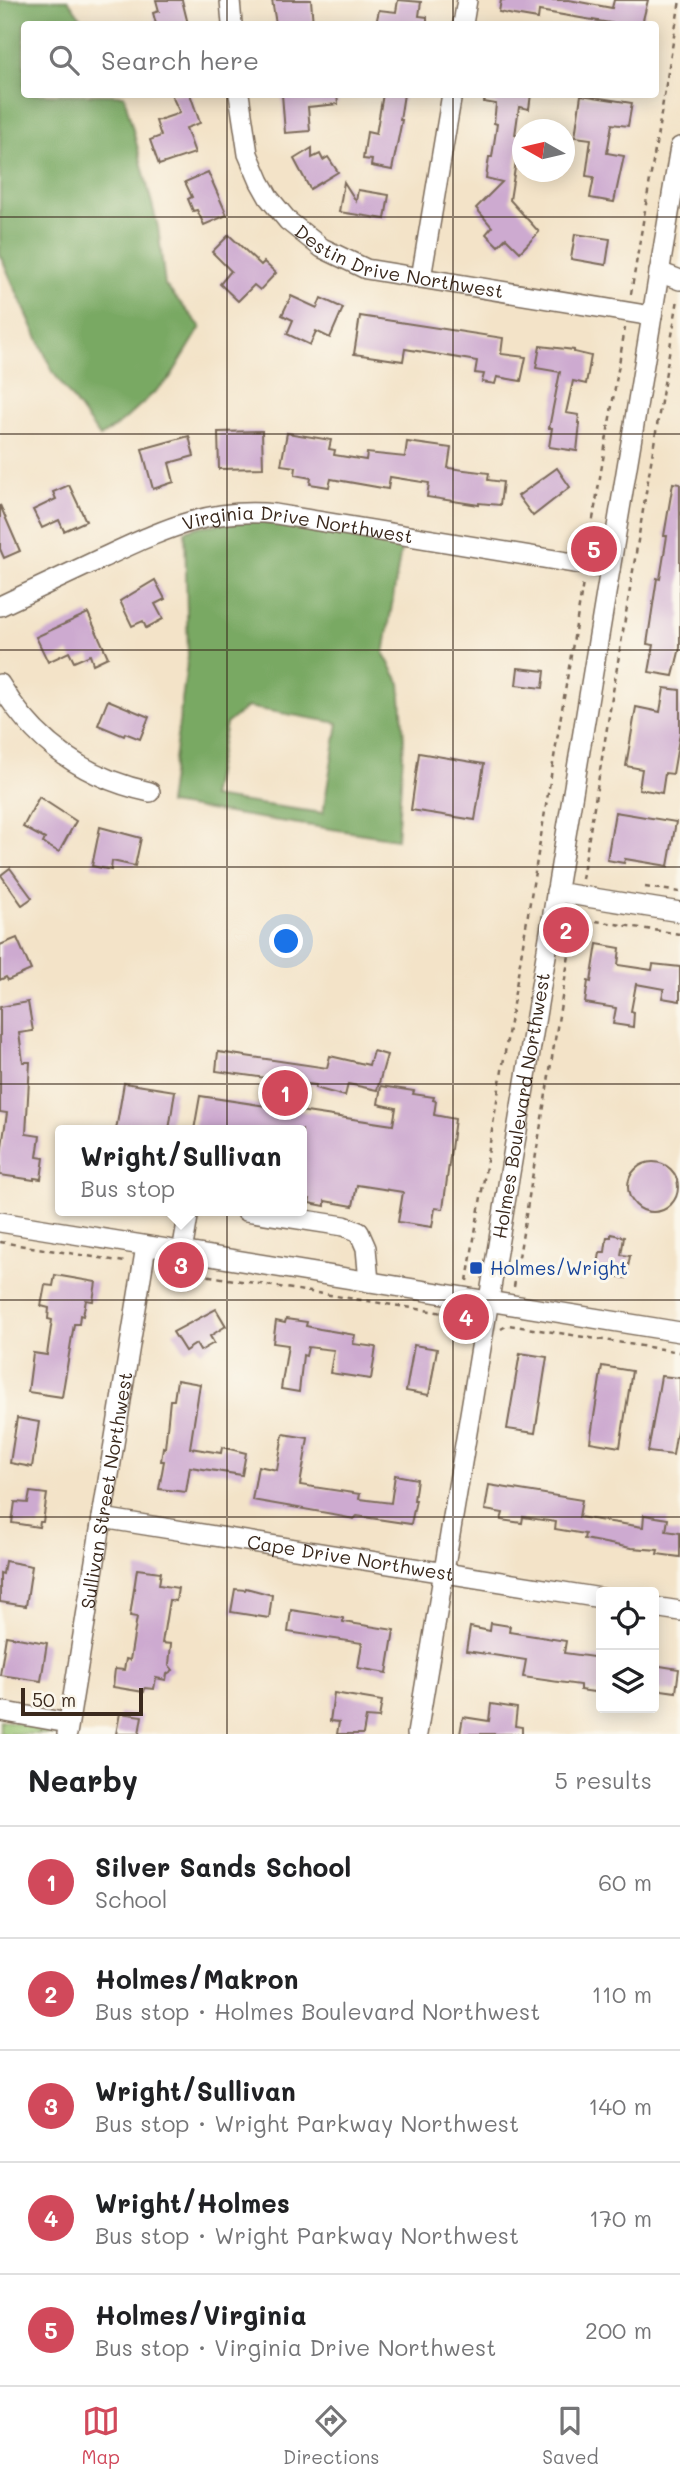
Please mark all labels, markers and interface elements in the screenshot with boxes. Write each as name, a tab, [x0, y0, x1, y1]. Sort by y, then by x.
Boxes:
search box	[21, 21, 659, 98]
icon: search	[45, 41, 83, 79]
text: Search here	[101, 43, 259, 77]
north arrow	[512, 119, 575, 182]
street label: Destin Drive Northwest	[290, 218, 505, 303]
street label: Virginia Drive Northwest	[179, 500, 415, 548]
pin: 5	[571, 523, 617, 575]
pin: 2	[543, 904, 589, 956]
your location	[269, 924, 303, 958]
street label: Holmes Boulevard Northwest	[486, 970, 555, 1241]
pin: 1	[262, 1067, 308, 1119]
popup	[55, 1125, 307, 1216]
text: Wright/Sullivan	[81, 1139, 281, 1173]
text: Bus stop	[81, 1173, 175, 1203]
pin: 3	[158, 1239, 204, 1291]
place label: Holmes/Wright	[490, 1255, 628, 1280]
marker: Holmes/Wright	[468, 1260, 484, 1276]
pin: 4	[443, 1291, 489, 1343]
street label: Sullivan Street Northwest	[74, 1370, 137, 1610]
street label: Cape Drive Northwest	[246, 1528, 456, 1586]
map controls	[596, 1587, 659, 1713]
button: locate	[596, 1587, 659, 1650]
button: layers	[596, 1650, 659, 1713]
scale bar	[21, 1685, 144, 1717]
text: 50 m	[32, 1687, 76, 1712]
text: Nearby	[28, 1760, 138, 1800]
text: 5 results	[555, 1765, 652, 1795]
text: Silver Sands School	[95, 1850, 351, 1884]
text: 1	[46, 1867, 56, 1897]
text: 60 m	[598, 1867, 652, 1897]
text: School	[95, 1884, 168, 1914]
text: Holmes/Makron	[95, 1962, 298, 1996]
text: 2	[45, 1979, 57, 2009]
text: 110 m	[592, 1979, 652, 2009]
text: Bus stop · Holmes Boulevard Northwest	[95, 1996, 540, 2026]
text: Wright/Sullivan	[95, 2074, 296, 2108]
text: 3	[44, 2091, 58, 2121]
text: 140 m	[588, 2091, 652, 2121]
text: Bus stop · Wright Parkway Northwest	[95, 2108, 519, 2138]
text: Wright/Holmes	[95, 2186, 290, 2220]
text: 4	[44, 2203, 58, 2233]
text: 170 m	[589, 2203, 652, 2233]
text: Bus stop · Wright Parkway Northwest	[95, 2220, 519, 2250]
text: Holmes/Virginia	[95, 2298, 307, 2332]
text: 5	[44, 2315, 58, 2345]
text: 200 m	[585, 2315, 652, 2345]
text: Bus stop · Virginia Drive Northwest	[95, 2332, 496, 2362]
tab: Map	[81, 2402, 120, 2469]
tab: Directions	[283, 2402, 379, 2469]
tab: Saved	[542, 2402, 599, 2469]

